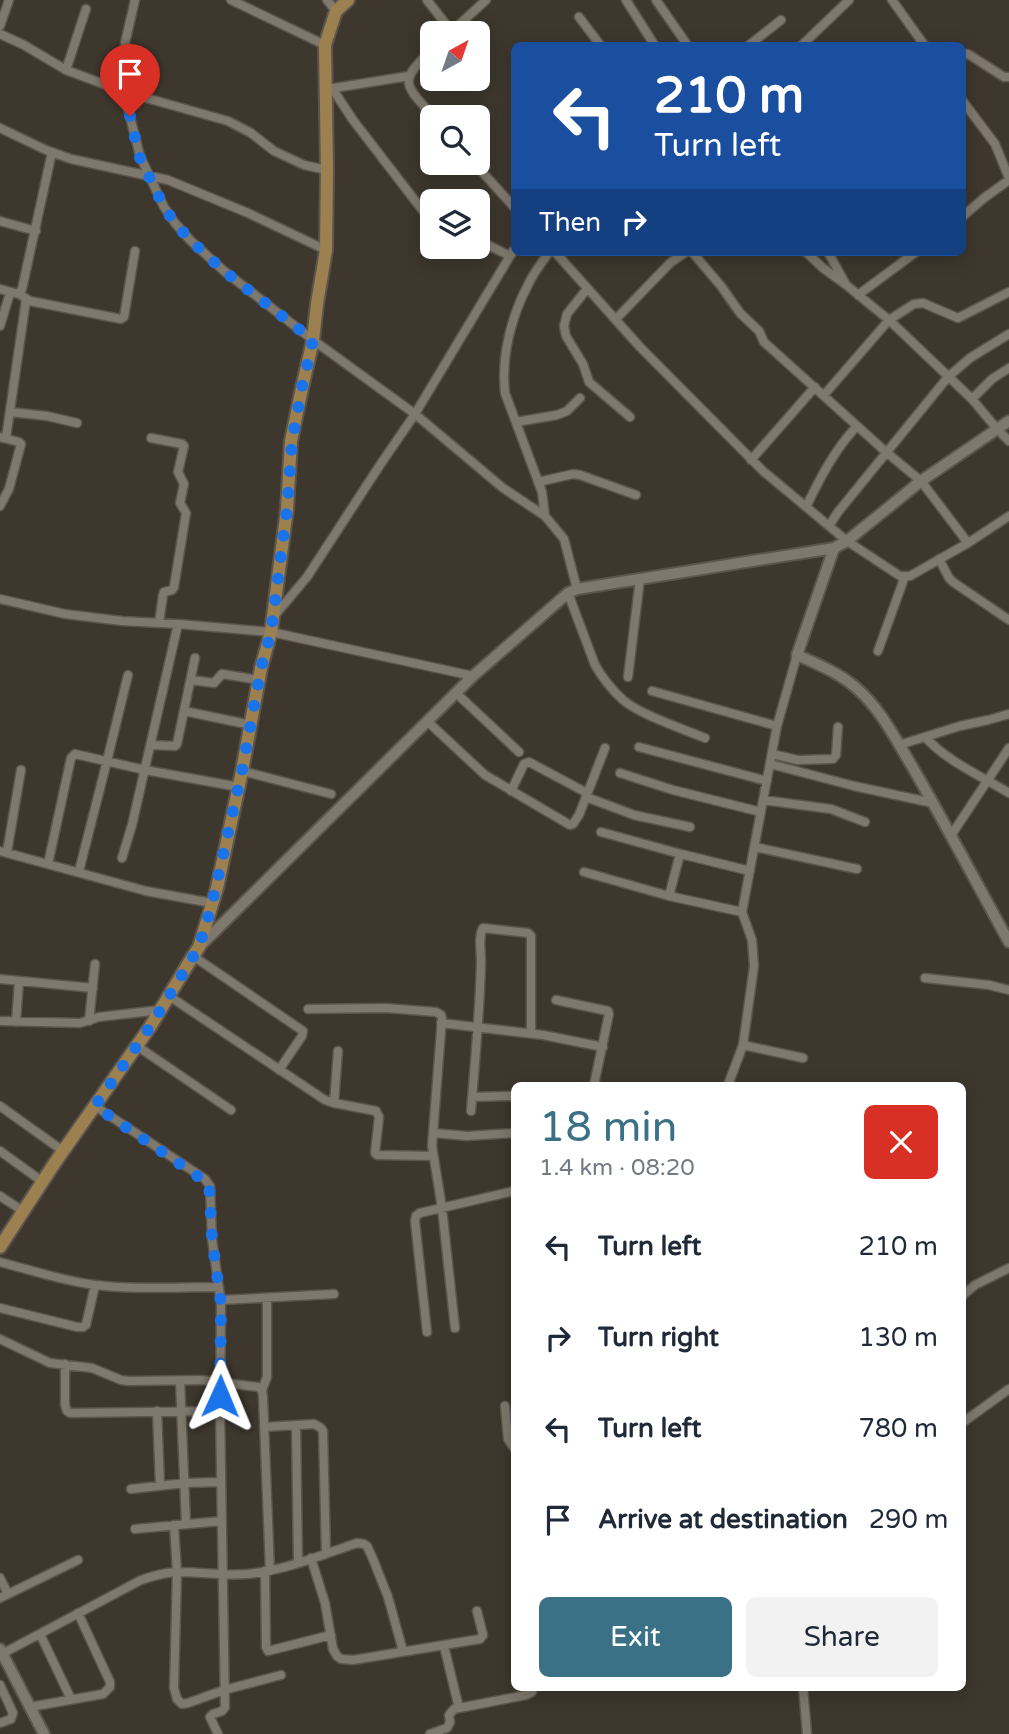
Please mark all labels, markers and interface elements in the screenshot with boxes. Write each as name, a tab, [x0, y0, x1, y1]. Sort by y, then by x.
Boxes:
north arrow	[420, 21, 490, 91]
map controls	[420, 21, 490, 259]
pin	[100, 44, 160, 116]
icon: arrive	[111, 55, 149, 93]
text: 210 m	[654, 67, 804, 126]
icon: left	[539, 70, 630, 161]
button: search	[420, 105, 490, 175]
text: Turn left	[654, 127, 781, 165]
button: layers	[420, 189, 490, 259]
icon: right	[615, 203, 653, 241]
text: Then	[539, 207, 601, 238]
text: 18 min	[539, 1102, 677, 1153]
button: close	[864, 1105, 938, 1179]
text: 1.4 km · 08:20	[539, 1154, 695, 1182]
icon: left	[539, 1228, 577, 1266]
text: Turn left	[598, 1231, 701, 1262]
text: 210 m	[858, 1231, 938, 1262]
icon: right	[539, 1319, 577, 1357]
text: Turn right	[598, 1322, 719, 1353]
text: 130 m	[858, 1322, 938, 1353]
position arrow	[183, 1359, 257, 1433]
icon: left	[539, 1410, 577, 1448]
text: Turn left	[598, 1413, 701, 1444]
text: 780 m	[858, 1413, 938, 1444]
icon: arrive	[539, 1501, 577, 1539]
text: Arrive at destination	[598, 1504, 848, 1535]
text: 290 m	[869, 1504, 948, 1535]
button: Exit	[539, 1597, 732, 1677]
button: Share	[746, 1597, 938, 1677]

